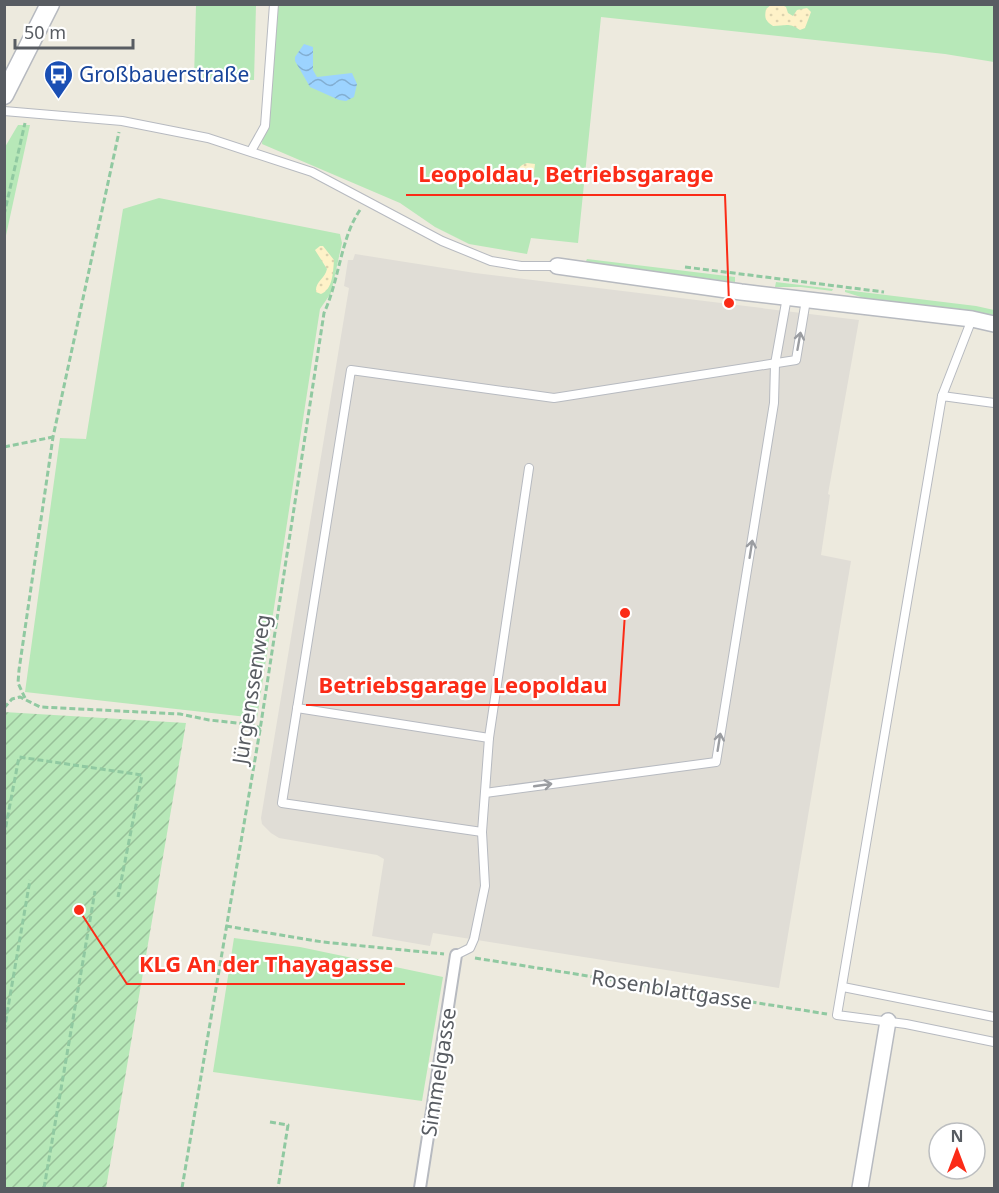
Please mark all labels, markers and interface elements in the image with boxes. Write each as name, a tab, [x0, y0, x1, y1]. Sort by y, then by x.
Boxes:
scale bar	[15, 12, 134, 50]
text: 50 m	[24, 20, 66, 44]
bus stop icon: Großbauerstraße	[42, 58, 74, 100]
place label: Großbauerstraße	[79, 60, 249, 88]
callout: Leopoldau, Betriebsgarage	[406, 155, 725, 195]
text: Leopoldau, Betriebsgarage	[418, 158, 714, 188]
one-way arrow	[794, 331, 805, 351]
one-way arrow	[745, 540, 756, 560]
street label: Jürgenssenweg	[225, 612, 277, 768]
callout: Betriebsgarage Leopoldau	[306, 665, 619, 705]
text: Betriebsgarage Leopoldau	[319, 669, 608, 699]
one-way arrow	[714, 732, 725, 752]
one-way arrow	[533, 780, 552, 791]
callout: KLG An der Thayagasse	[127, 944, 405, 984]
text: KLG An der Thayagasse	[139, 948, 393, 978]
street label: Rosenblattgasse	[590, 962, 754, 1016]
street label: Simmelgasse	[414, 1006, 462, 1138]
north arrow	[927, 1121, 987, 1181]
text: N	[950, 1125, 964, 1147]

